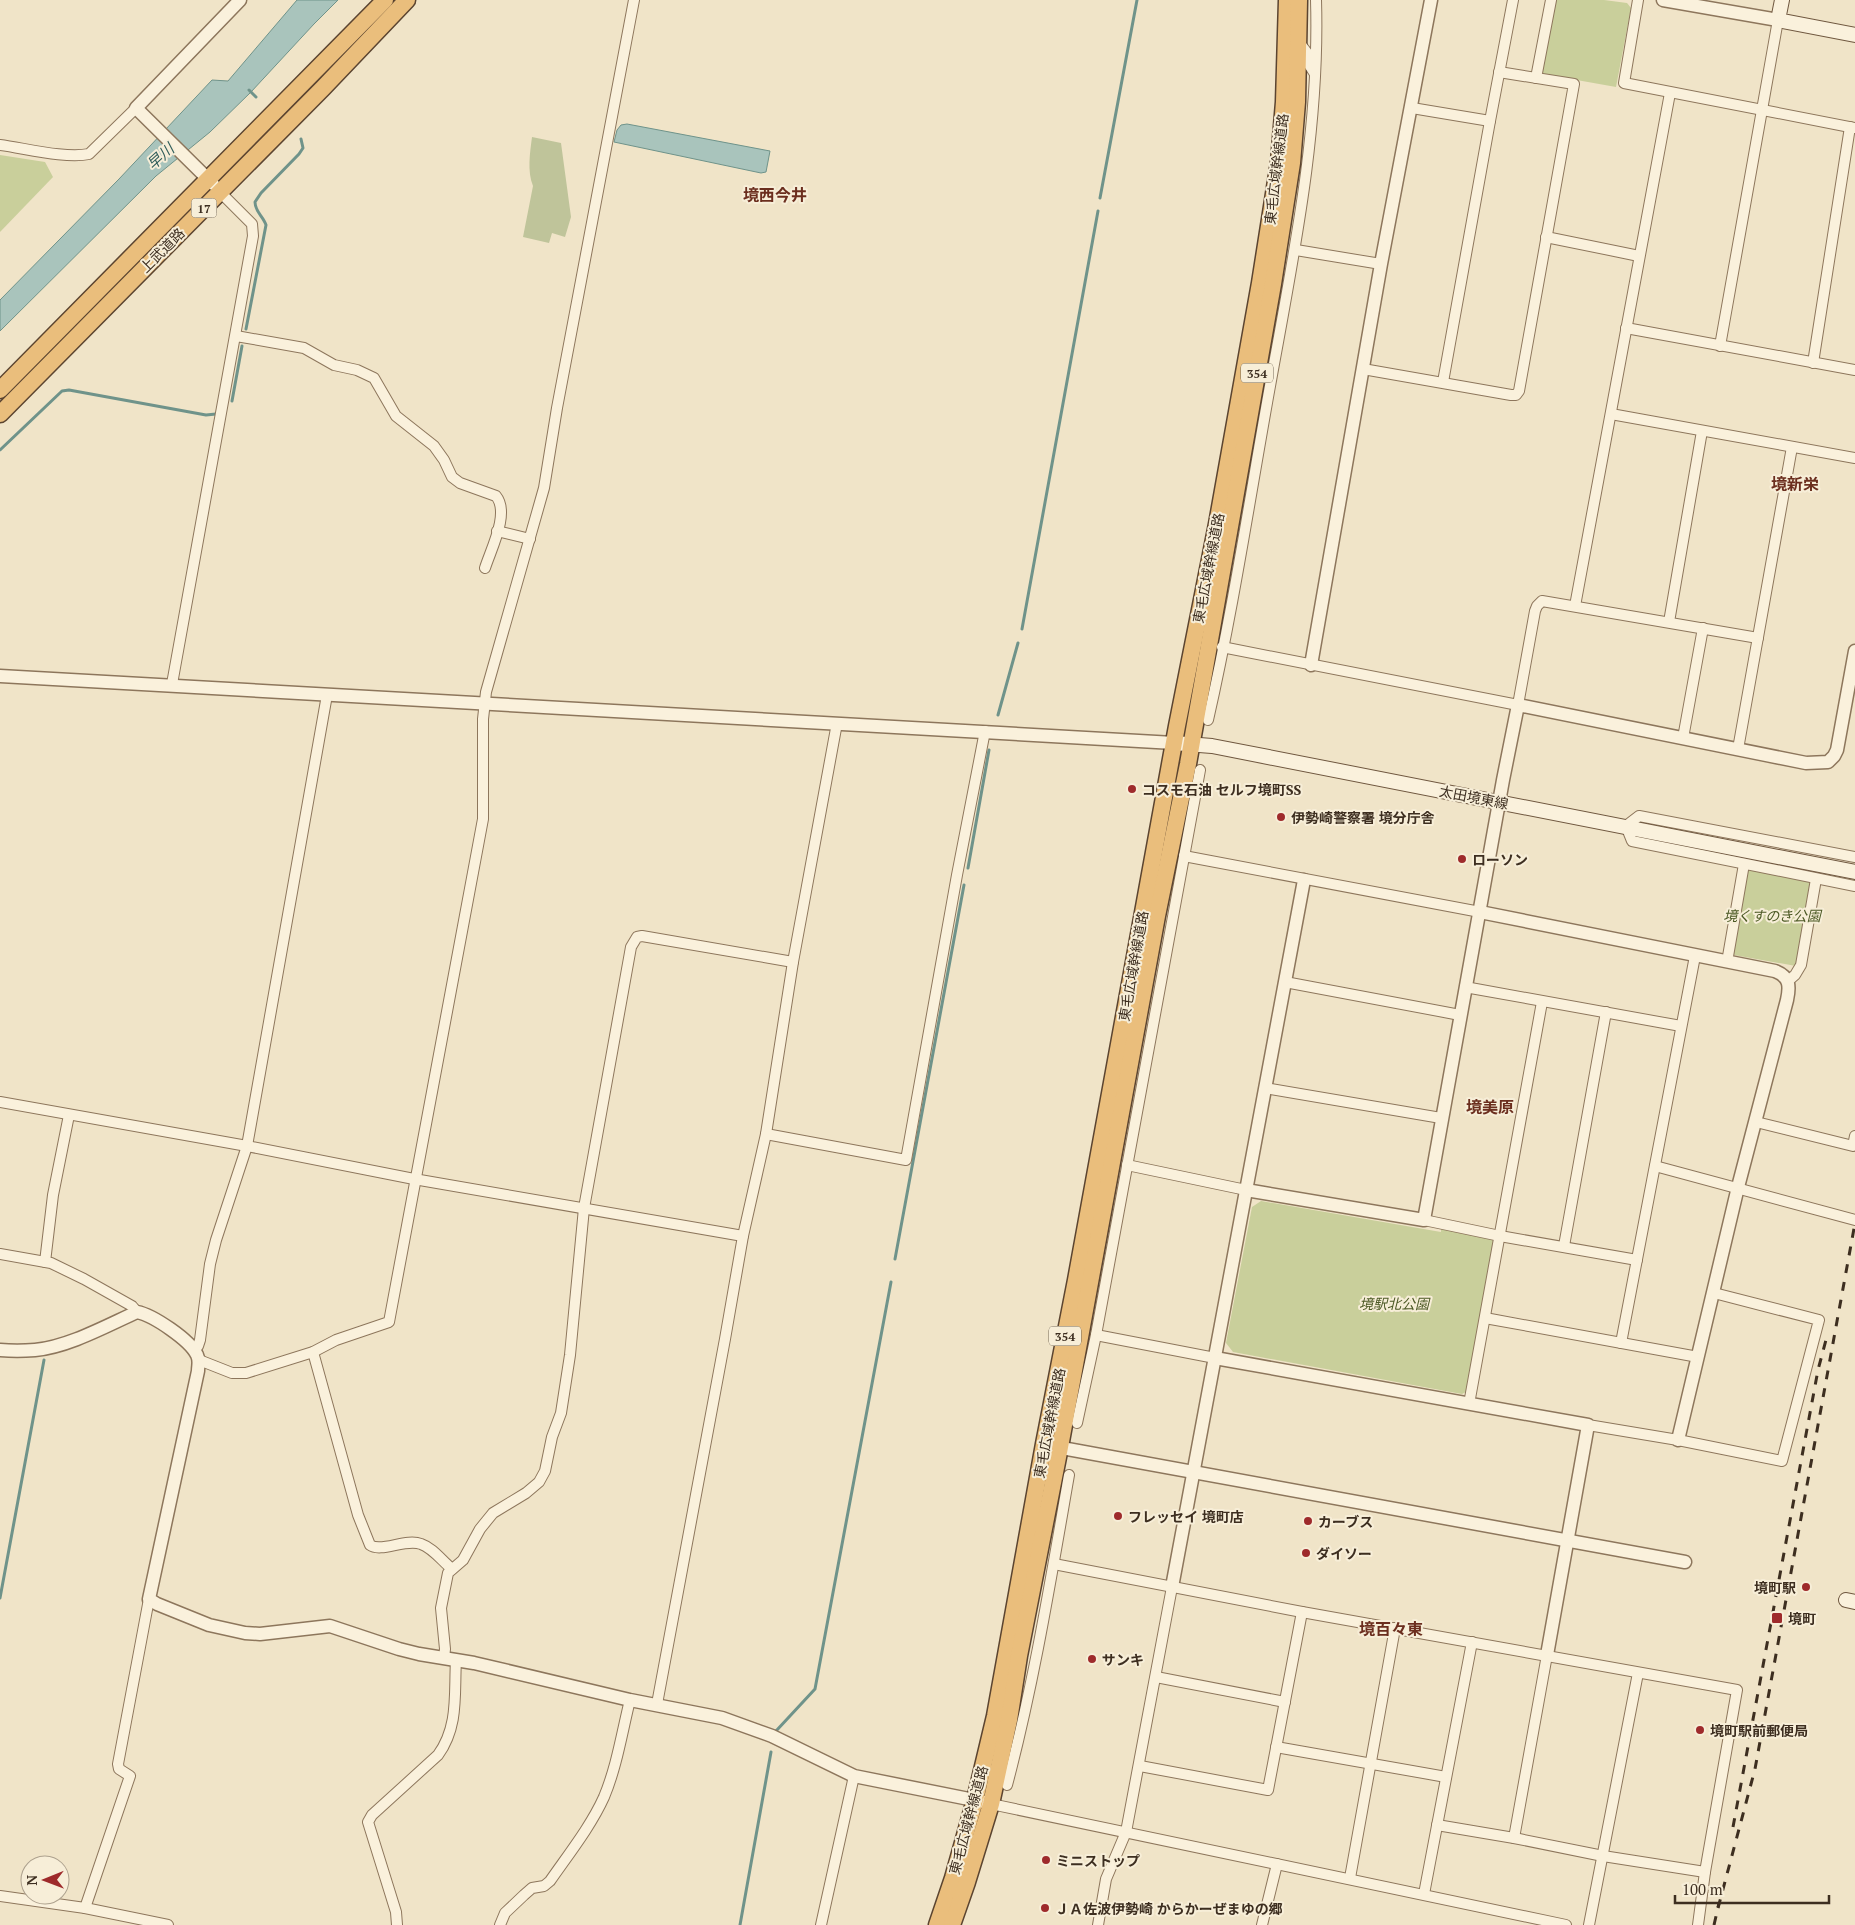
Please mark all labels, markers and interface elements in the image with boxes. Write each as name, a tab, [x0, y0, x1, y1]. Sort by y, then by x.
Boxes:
street label: 東毛広域幹線道路	[1260, 112, 1292, 226]
water label: 早川	[142, 137, 179, 173]
district label: 境西今井	[743, 184, 807, 206]
road number: 17	[192, 198, 216, 218]
street label: 上武道路	[135, 223, 189, 277]
road number: 354	[1241, 363, 1273, 382]
district label: 境新栄	[1771, 473, 1819, 495]
street label: 東毛広域幹線道路	[1188, 511, 1228, 625]
place label: コスモ石油 セルフ境町SS	[1142, 780, 1302, 799]
street label: 太田境東線	[1438, 781, 1510, 813]
marker: コスモ石油 セルフ境町SS	[1126, 783, 1138, 795]
place label: 伊勢崎警察署 境分庁舎	[1291, 808, 1435, 827]
marker: 伊勢崎警察署 境分庁舎	[1275, 811, 1287, 823]
place label: ローソン	[1472, 850, 1528, 869]
marker: ローソン	[1456, 853, 1468, 865]
park label: 境くすのき公園	[1723, 906, 1823, 925]
street label: 東毛広域幹線道路	[1114, 909, 1152, 1023]
district label: 境美原	[1466, 1096, 1514, 1118]
park label: 境駅北公園	[1359, 1294, 1431, 1313]
road number: 354	[1049, 1326, 1081, 1345]
street label: 東毛広域幹線道路	[1029, 1366, 1069, 1480]
place label: フレッセイ 境町店	[1128, 1507, 1244, 1526]
marker: フレッセイ 境町店	[1112, 1510, 1124, 1522]
place label: カーブス	[1318, 1512, 1373, 1531]
marker: カーブス	[1302, 1515, 1314, 1527]
place label: ダイソー	[1316, 1544, 1372, 1563]
marker: ダイソー	[1300, 1547, 1312, 1559]
place label: 境町駅	[1754, 1578, 1796, 1597]
marker: 境町駅	[1800, 1581, 1812, 1593]
place label: 境町	[1788, 1609, 1816, 1628]
marker: 境町	[1770, 1611, 1784, 1625]
district label: 境百々東	[1359, 1618, 1423, 1640]
place label: サンキ	[1102, 1650, 1144, 1669]
marker: サンキ	[1086, 1653, 1098, 1665]
place label: 境町駅前郵便局	[1710, 1721, 1808, 1740]
marker: 境町駅前郵便局	[1694, 1724, 1706, 1736]
street label: 東毛広域幹線道路	[944, 1763, 992, 1877]
place label: ミニストップ	[1056, 1851, 1140, 1870]
marker: ミニストップ	[1040, 1854, 1052, 1866]
north arrow	[20, 1855, 70, 1905]
scale bar	[1675, 1872, 1829, 1904]
text: N	[22, 1874, 41, 1886]
text: 100 m	[1682, 1879, 1723, 1899]
place label: ＪＡ佐波伊勢崎 からかーぜまゆの郷	[1055, 1899, 1283, 1918]
marker: ＪＡ佐波伊勢崎 からかーぜまゆの郷	[1039, 1902, 1051, 1914]

